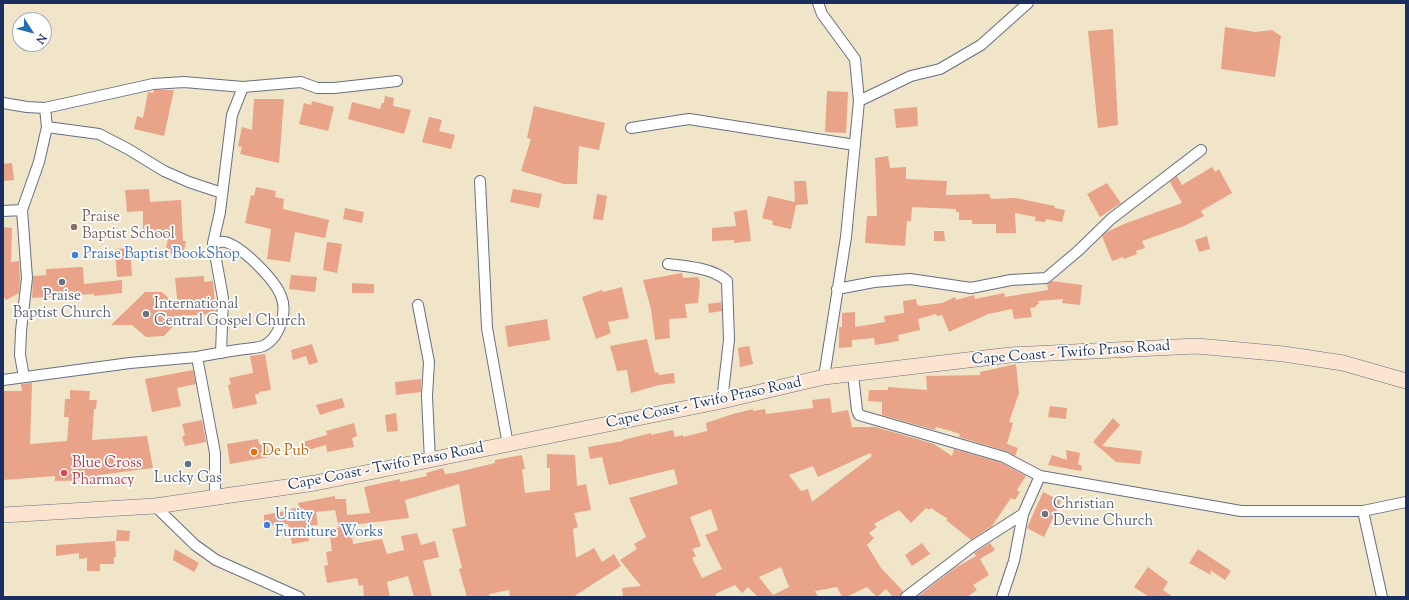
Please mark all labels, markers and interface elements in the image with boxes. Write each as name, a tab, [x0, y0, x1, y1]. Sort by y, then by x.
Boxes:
north arrow	[12, 12, 52, 52]
text: N	[32, 30, 50, 47]
place label: Praise Baptist School	[82, 209, 175, 244]
marker: Praise Baptist School	[69, 222, 79, 232]
place label: Praise Baptist BookShop	[83, 246, 240, 264]
marker: Praise Baptist BookShop	[70, 250, 80, 260]
marker: Praise Baptist Church	[57, 277, 67, 287]
place label: Praise Baptist Church	[13, 288, 111, 323]
place label: International Central Gospel Church	[154, 296, 306, 331]
marker: International Central Gospel Church	[141, 309, 151, 319]
street label: Cape Coast - Twifo Praso Road	[971, 338, 1171, 370]
street label: Cape Coast - Twifo Praso Road	[605, 374, 803, 434]
street label: Cape Coast - Twifo Praso Road	[286, 440, 486, 496]
place label: De Pub	[262, 443, 309, 461]
marker: De Pub	[249, 447, 259, 457]
place label: Blue Cross Pharmacy	[72, 455, 142, 490]
marker: Lucky Gas	[183, 459, 193, 469]
marker: Blue Cross Pharmacy	[59, 468, 69, 478]
place label: Lucky Gas	[154, 470, 222, 488]
place label: Christian Devine Church	[1053, 496, 1153, 531]
place label: Unity Furniture Works	[275, 507, 383, 542]
marker: Christian Devine Church	[1040, 509, 1050, 519]
marker: Unity Furniture Works	[262, 520, 272, 530]

